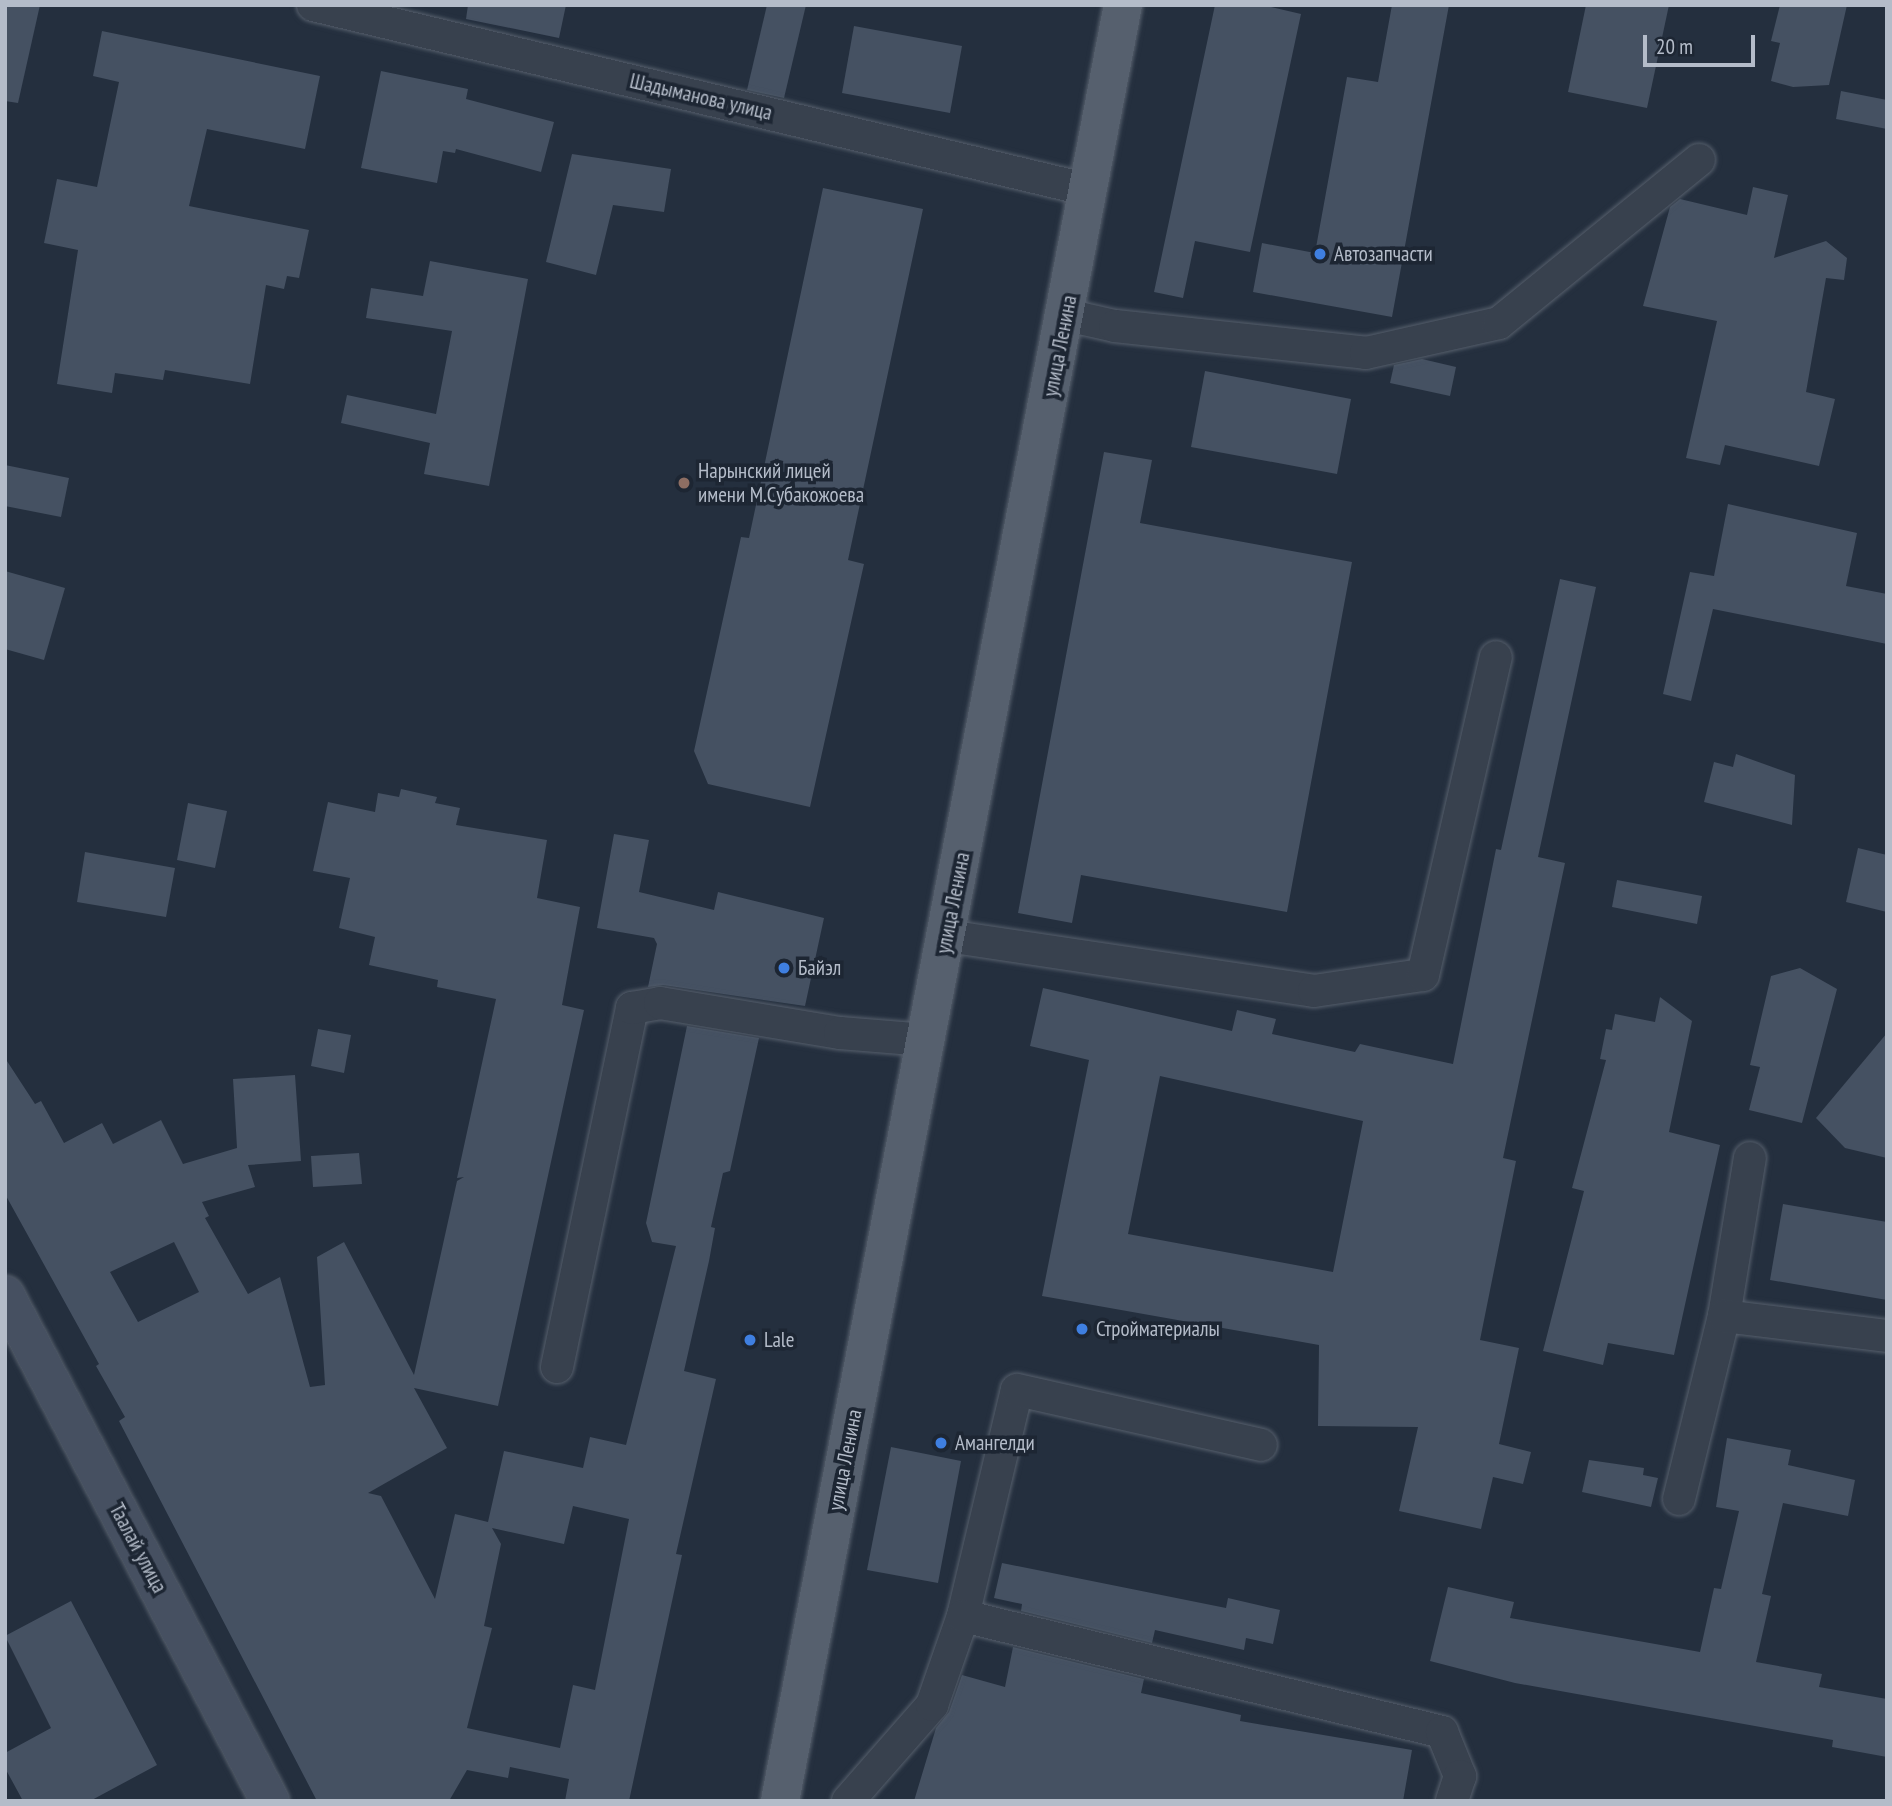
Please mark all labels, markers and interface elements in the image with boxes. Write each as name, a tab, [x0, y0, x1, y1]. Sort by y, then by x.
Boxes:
scale bar	[1647, 21, 1759, 65]
text: 20 m	[1656, 33, 1693, 60]
street label: Шадыманова улица	[627, 68, 775, 126]
place label: Автозапчасти	[1334, 241, 1433, 267]
marker: Автозапчасти	[1312, 246, 1328, 262]
street label: улица Ленина	[1038, 293, 1082, 399]
place label: Нарынский лицей имени М.Субакожоева	[698, 458, 864, 508]
marker: Нарынский лицей имени М.Субакожоева	[676, 475, 692, 491]
street label: улица Ленина	[931, 850, 975, 956]
place label: Байэл	[798, 955, 841, 981]
marker: Байэл	[776, 960, 792, 976]
place label: Стройматериалы	[1096, 1316, 1220, 1342]
marker: Стройматериалы	[1074, 1321, 1090, 1337]
place label: Lale	[764, 1327, 794, 1353]
marker: Lale	[742, 1332, 758, 1348]
street label: улица Ленина	[823, 1407, 867, 1513]
place label: Амангелди	[955, 1430, 1035, 1456]
marker: Амангелди	[933, 1435, 949, 1451]
street label: Таалай улица	[104, 1499, 172, 1597]

